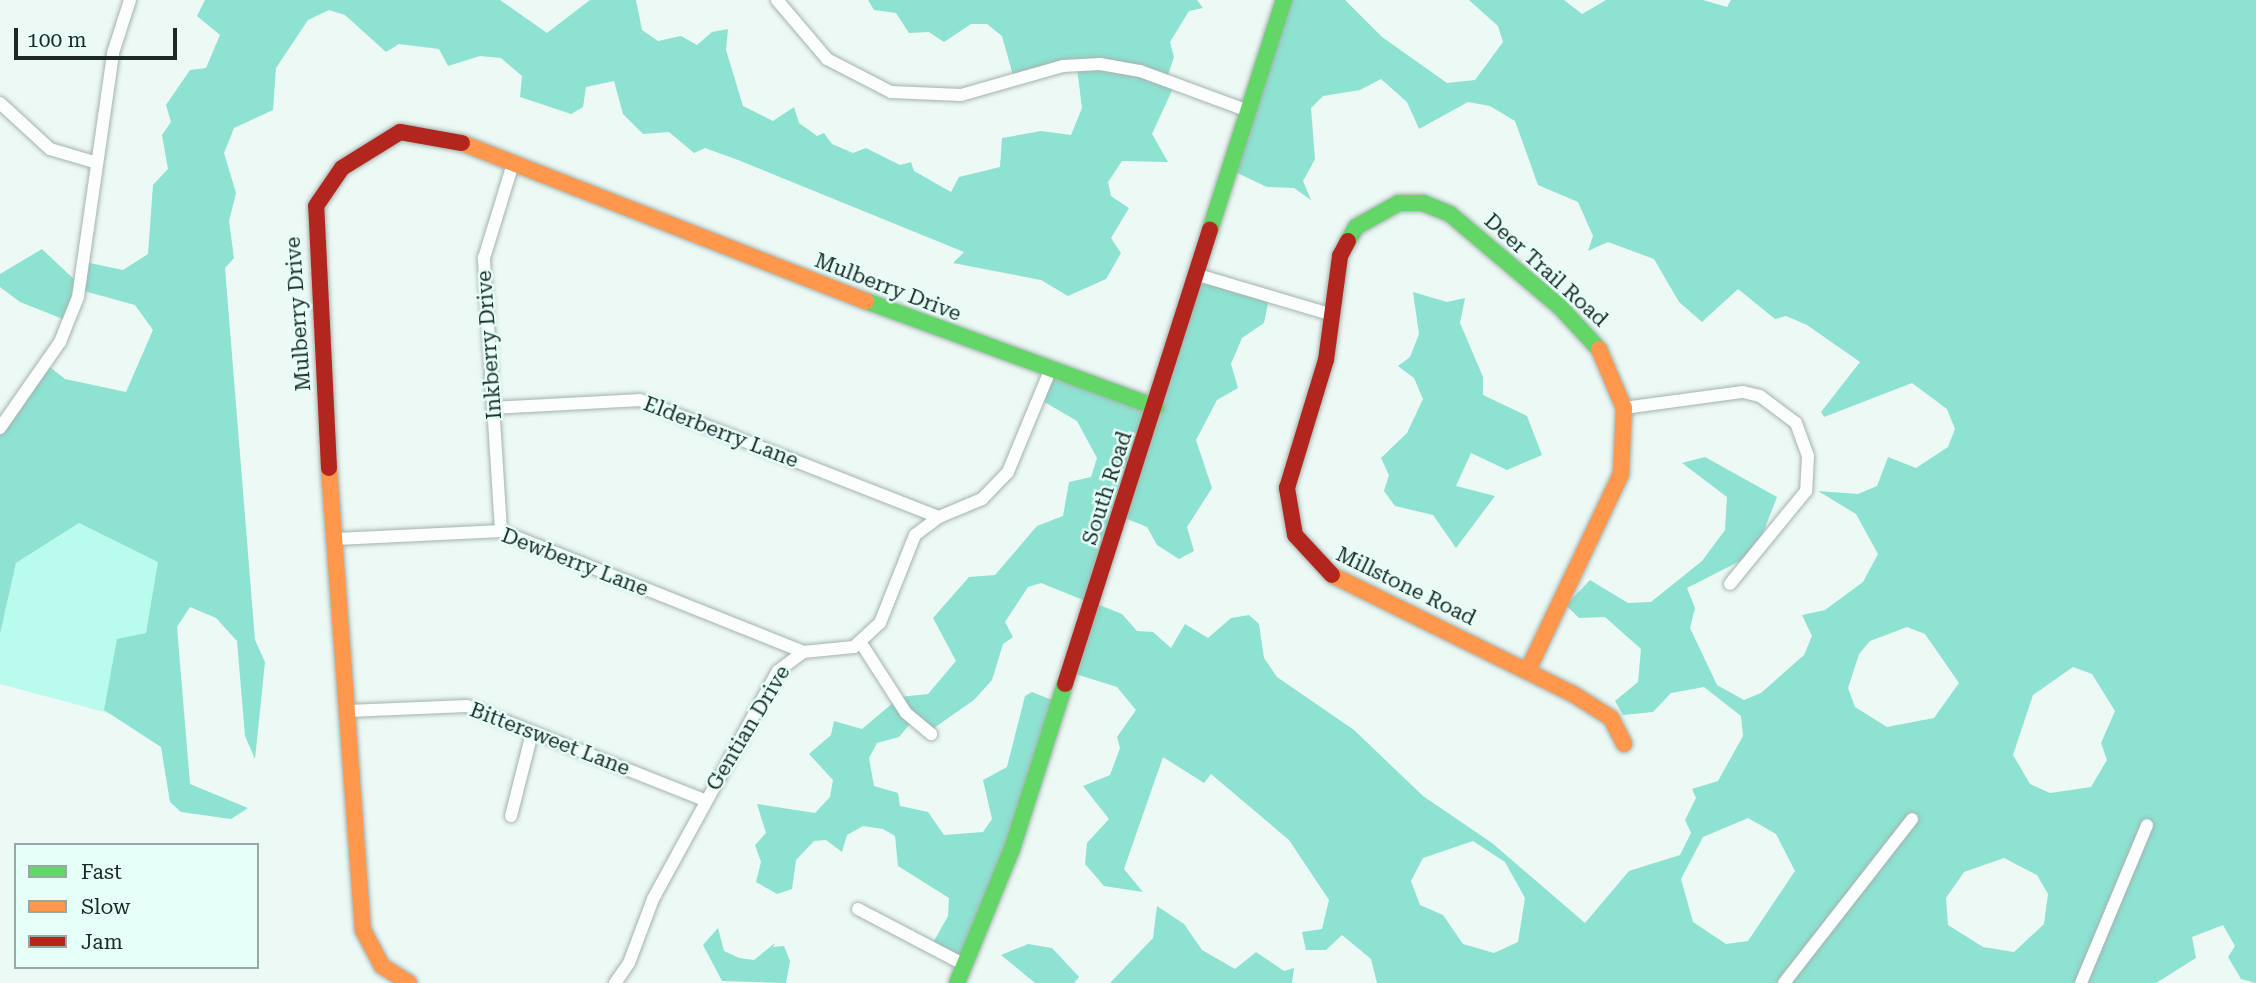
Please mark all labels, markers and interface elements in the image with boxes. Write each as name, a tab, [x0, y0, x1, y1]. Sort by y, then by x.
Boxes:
scale bar	[18, 14, 180, 58]
text: 100 m	[27, 28, 87, 52]
street label: Deer Trail Road	[1479, 208, 1613, 332]
street label: Mulberry Drive	[280, 236, 316, 392]
street label: Mulberry Drive	[811, 247, 965, 327]
street label: Inkberry Drive	[471, 270, 507, 420]
street label: Elderberry Lane	[640, 391, 802, 473]
street label: South Road	[1077, 428, 1137, 548]
street label: Dewberry Lane	[498, 522, 652, 602]
street label: Millstone Road	[1332, 541, 1480, 631]
street label: Gentian Drive	[701, 661, 795, 795]
street label: Bittersweet Lane	[466, 697, 634, 781]
legend	[14, 843, 259, 969]
text: Fast	[81, 860, 122, 884]
text: Slow	[81, 895, 130, 919]
text: Jam	[81, 930, 123, 954]

